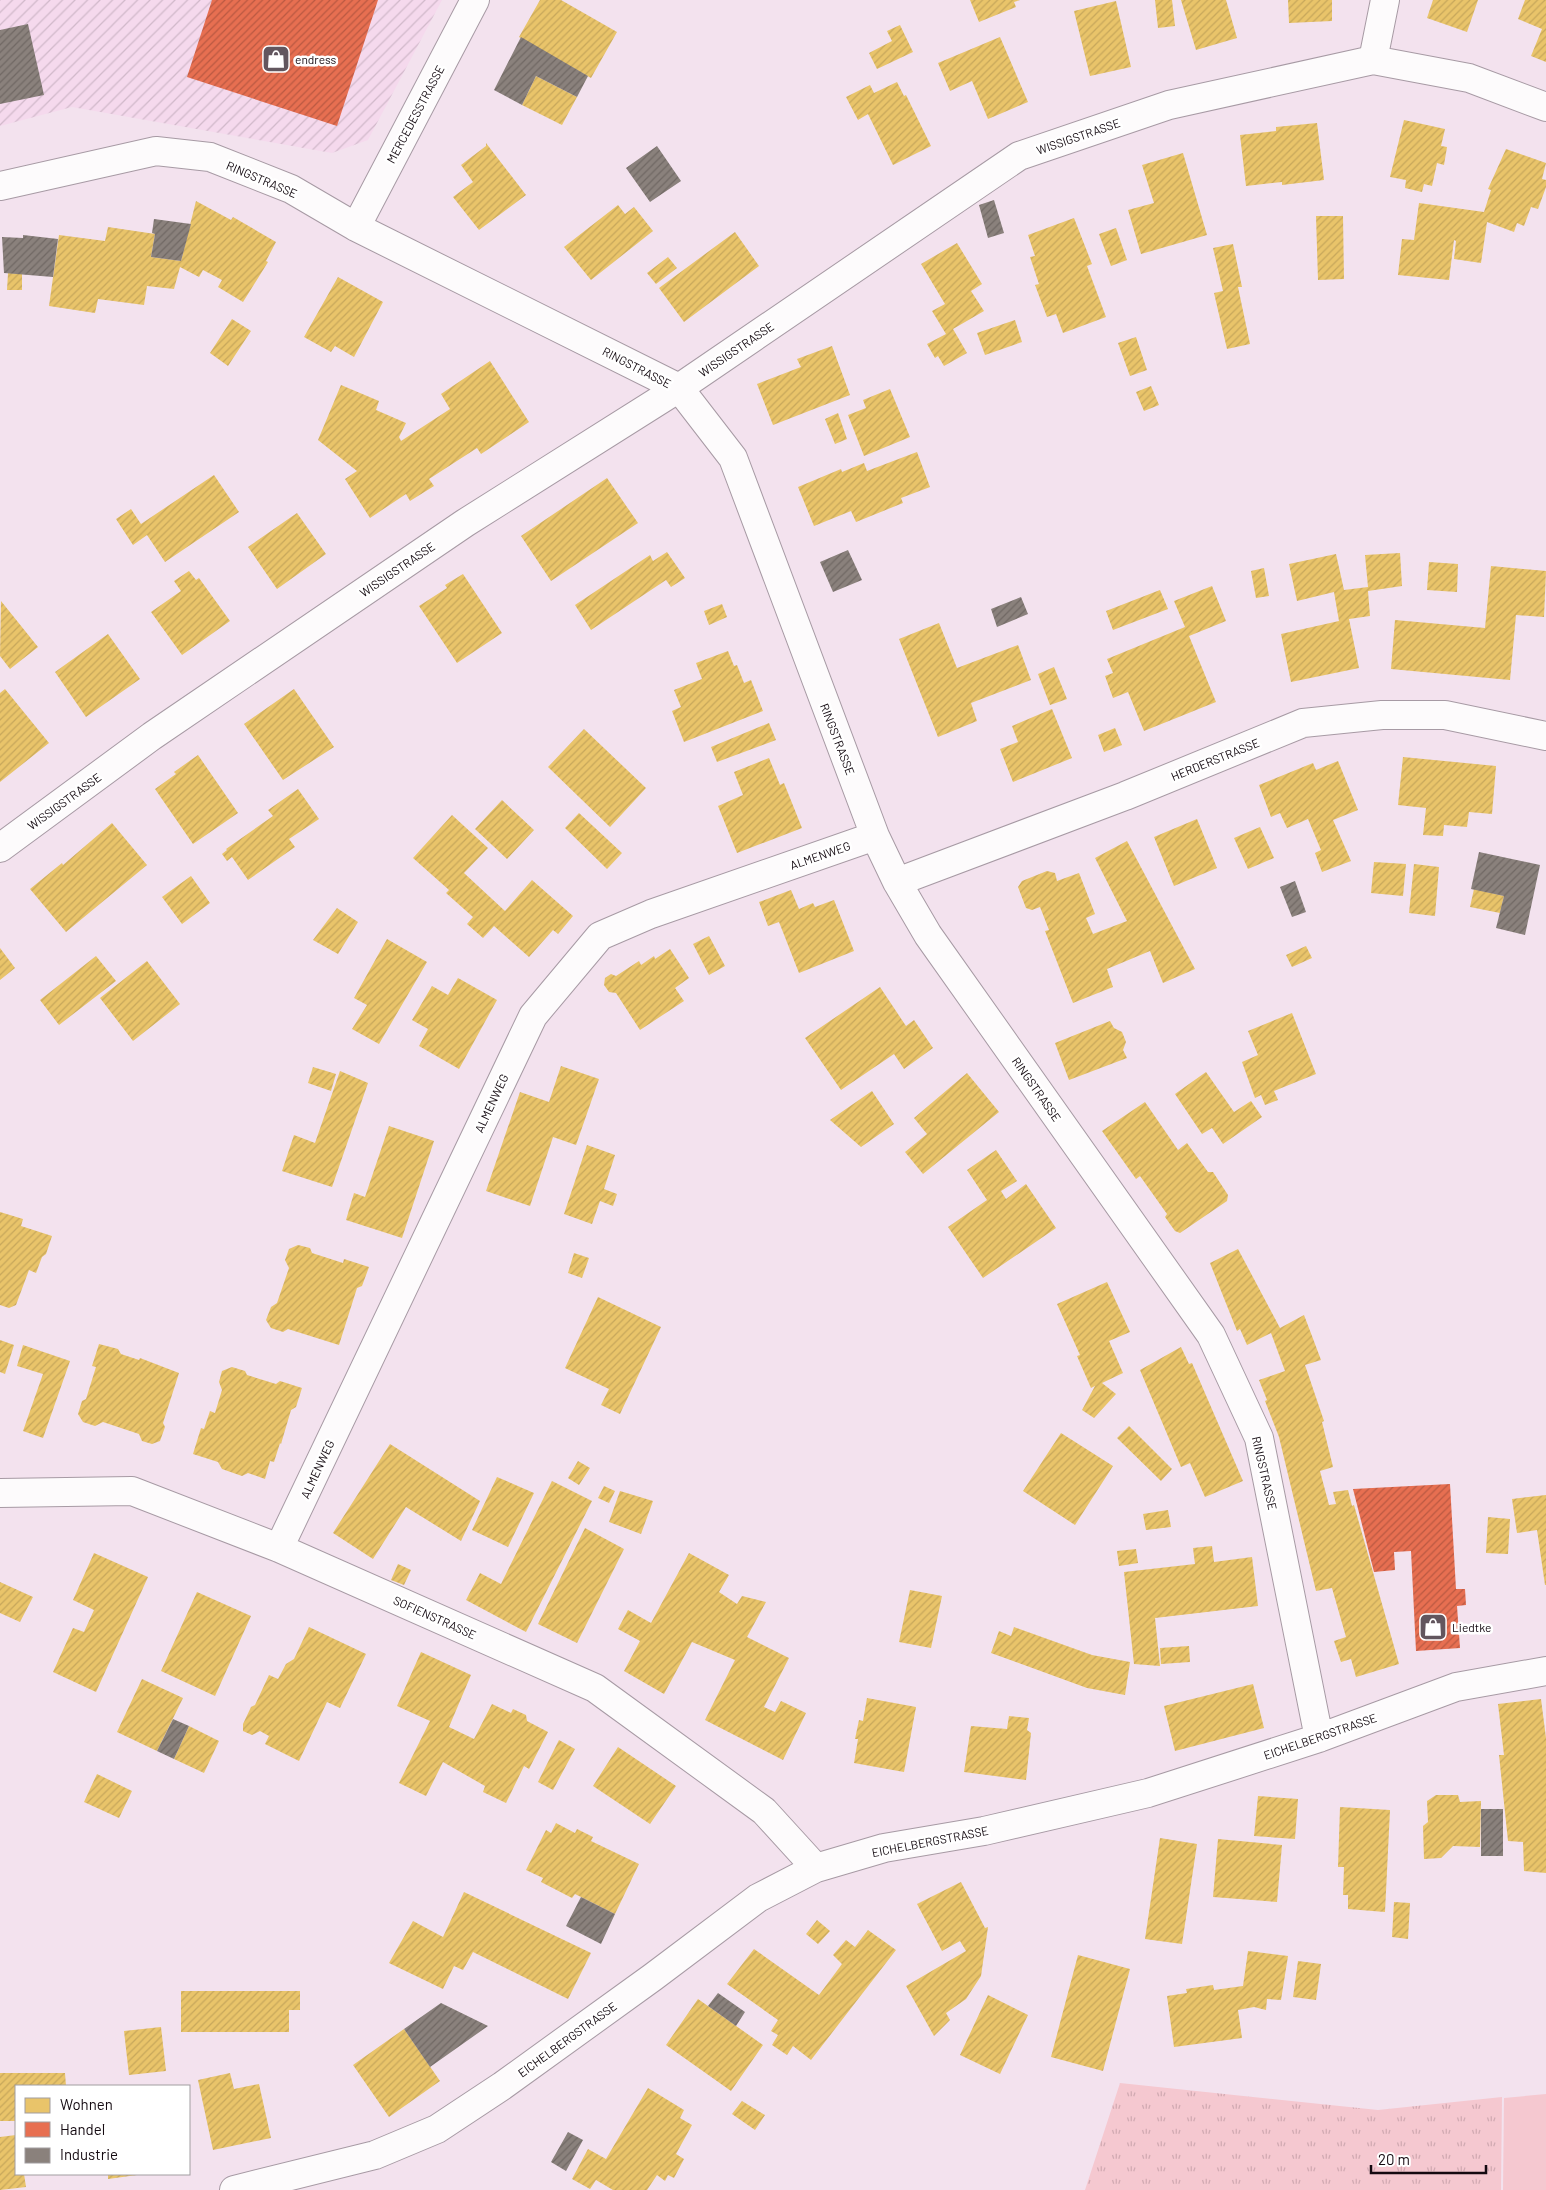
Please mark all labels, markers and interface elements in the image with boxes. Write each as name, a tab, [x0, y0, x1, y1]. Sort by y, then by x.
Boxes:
shop icon: endress	[261, 44, 291, 74]
place label: endress	[295, 52, 337, 66]
street label: MERCEDESSTRASSE	[383, 63, 447, 165]
street label: WISSIGSTRASSE	[1034, 115, 1122, 157]
street label: RINGSTRASSE	[225, 158, 299, 200]
street label: WISSIGSTRASSE	[696, 319, 776, 379]
street label: RINGSTRASSE	[600, 344, 674, 390]
street label: WISSIGSTRASSE	[357, 539, 437, 599]
street label: RINGSTRASSE	[818, 701, 858, 777]
street label: HERDERSTRASSE	[1169, 735, 1261, 783]
street label: WISSIGSTRASSE	[24, 770, 104, 832]
street label: ALMENWEG	[788, 838, 852, 872]
street label: RINGSTRASSE	[1010, 1054, 1064, 1124]
street label: ALMENWEG	[471, 1071, 511, 1135]
street label: RINGSTRASSE	[1250, 1435, 1280, 1511]
street label: ALMENWEG	[297, 1437, 337, 1501]
street label: SOFIENSTRASSE	[391, 1592, 479, 1642]
shop icon: Liedtke	[1418, 1612, 1448, 1642]
place label: Liedtke	[1452, 1620, 1491, 1634]
street label: EICHELBERGSTRASSE	[1262, 1710, 1378, 1762]
street label: EICHELBERGSTRASSE	[870, 1823, 990, 1859]
street label: EICHELBERGSTRASSE	[515, 1998, 619, 2080]
legend	[15, 2085, 190, 2175]
text: Wohnen	[60, 2095, 113, 2113]
text: Handel	[60, 2120, 105, 2138]
scale bar	[1371, 2142, 1486, 2174]
text: Industrie	[60, 2145, 118, 2163]
text: 20 m	[1378, 2150, 1410, 2168]

